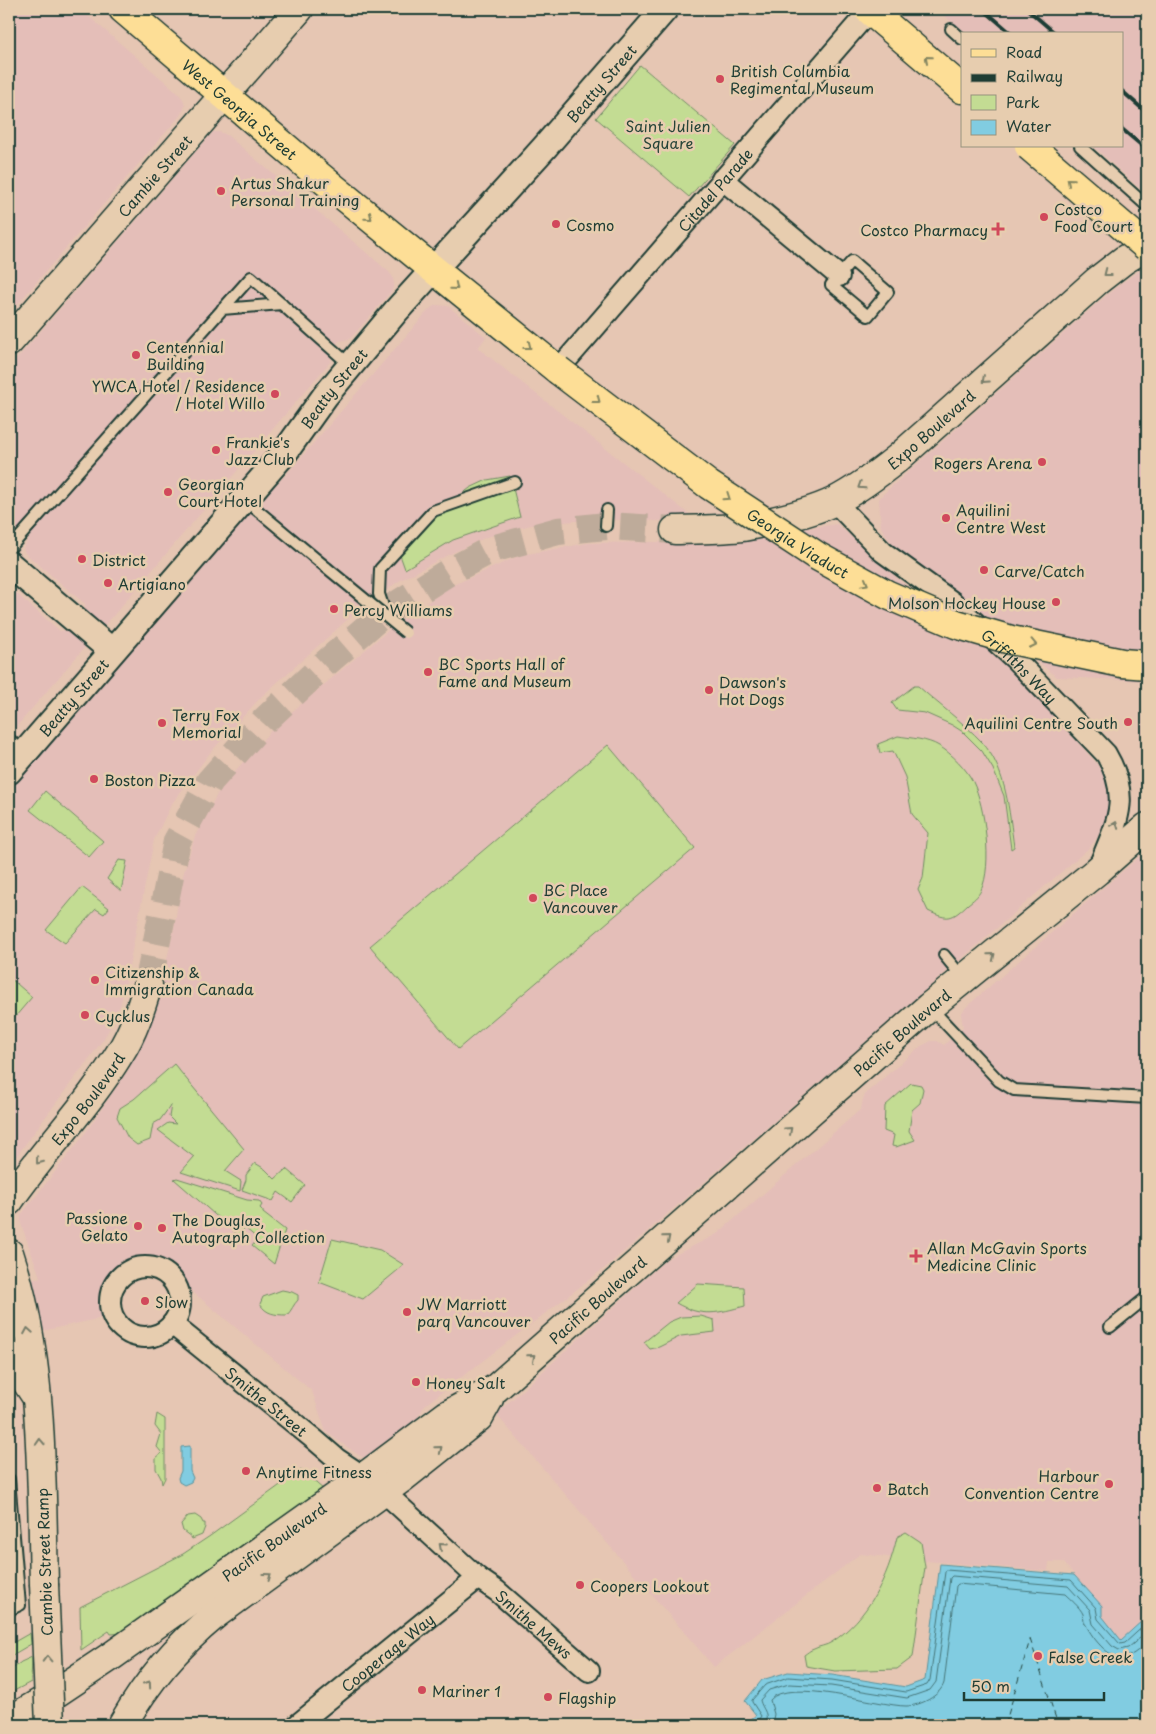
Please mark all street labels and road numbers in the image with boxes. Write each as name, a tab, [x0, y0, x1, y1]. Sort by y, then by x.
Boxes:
street label: Beatty Street	[560, 39, 641, 127]
street label: West Georgia Street	[178, 53, 303, 165]
street label: Cambie Street	[112, 129, 197, 222]
street label: Citadel Parade	[672, 142, 757, 236]
street label: Beatty Street	[294, 343, 372, 433]
street label: Expo Boulevard	[882, 384, 980, 474]
street label: Georgia Viaduct	[743, 502, 853, 583]
street label: Griffiths Way	[977, 623, 1063, 708]
street label: Beatty Street	[33, 653, 113, 741]
street label: Pacific Boulevard	[847, 983, 955, 1081]
street label: Expo Boulevard	[45, 1048, 129, 1150]
street label: Pacific Boulevard	[543, 1250, 651, 1349]
street label: Smithe Street	[221, 1360, 313, 1441]
street label: Cambie Street Ramp	[30, 1488, 58, 1636]
street label: Pacific Boulevard	[217, 1496, 330, 1586]
street label: Smithe Mews	[491, 1584, 578, 1664]
street label: Cooperage Way	[335, 1607, 439, 1697]

